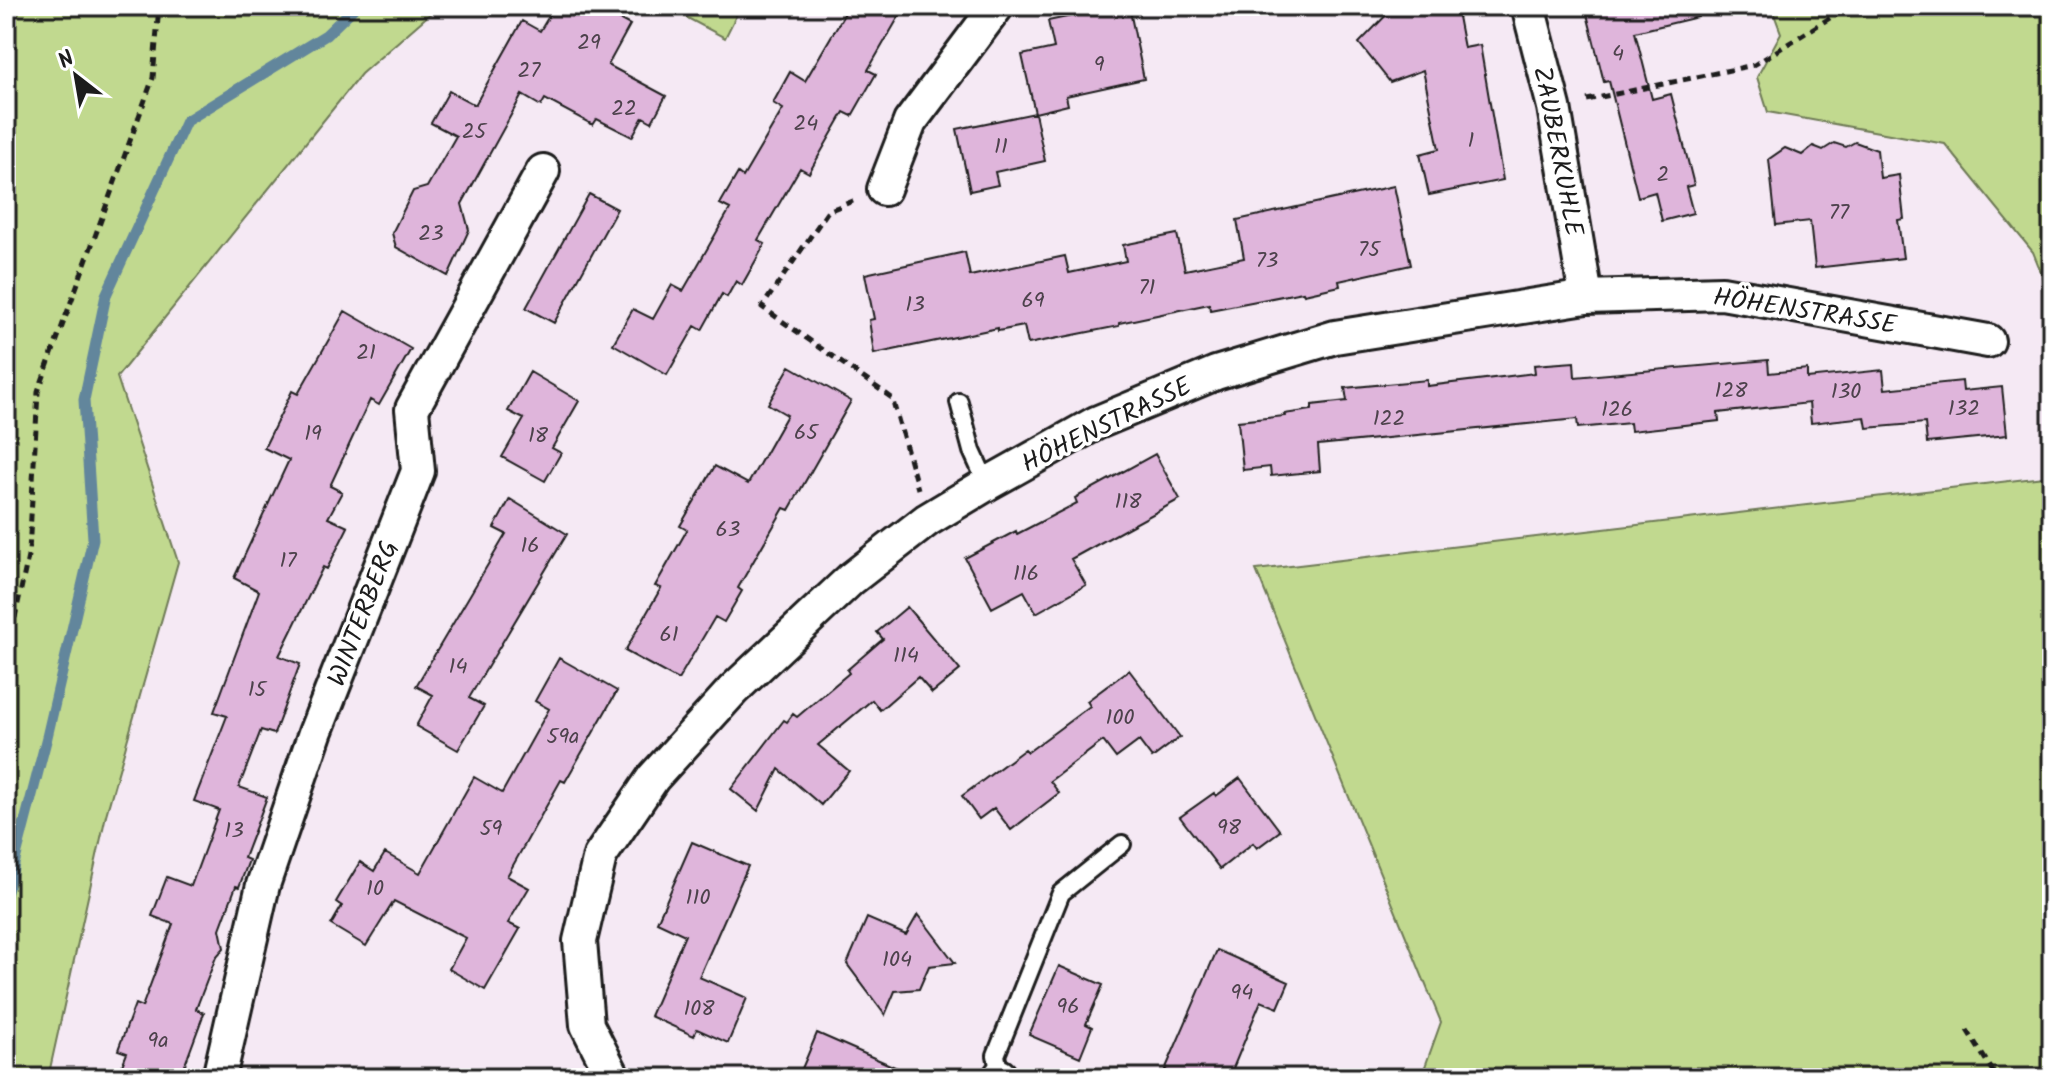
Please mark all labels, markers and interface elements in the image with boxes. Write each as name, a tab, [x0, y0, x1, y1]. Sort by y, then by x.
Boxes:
house number: 29	[577, 26, 601, 61]
north arrow	[36, 36, 116, 116]
house number: 4	[1612, 37, 1624, 72]
text: N	[52, 42, 82, 80]
house number: 9	[1094, 48, 1105, 83]
house number: 27	[518, 54, 541, 89]
street label: ZAUBERKUHLE	[1520, 63, 1594, 241]
house number: 22	[611, 92, 637, 127]
house number: 24	[794, 107, 818, 142]
house number: 25	[462, 115, 487, 150]
house number: 1	[1468, 124, 1474, 159]
house number: 11	[994, 130, 1008, 165]
house number: 2	[1657, 158, 1669, 193]
house number: 77	[1829, 196, 1850, 231]
house number: 23	[418, 217, 444, 252]
house number: 75	[1358, 233, 1381, 268]
house number: 73	[1256, 244, 1278, 279]
house number: 71	[1138, 271, 1156, 306]
street label: HÖHENSTRASSE	[1710, 277, 1900, 347]
house number: 69	[1022, 284, 1045, 319]
house number: 13	[905, 288, 925, 323]
house number: 21	[356, 336, 376, 371]
street label: HÖHENSTRASSE	[1014, 366, 1200, 485]
house number: 128	[1715, 374, 1748, 409]
house number: 130	[1831, 375, 1861, 410]
house number: 132	[1948, 392, 1980, 427]
house number: 126	[1601, 393, 1633, 428]
house number: 122	[1373, 402, 1405, 437]
house number: 65	[794, 416, 819, 451]
house number: 19	[304, 417, 322, 452]
house number: 18	[528, 419, 549, 454]
house number: 118	[1114, 485, 1142, 520]
house number: 63	[716, 513, 740, 548]
house number: 16	[520, 529, 540, 564]
street label: WINTERBERG	[317, 535, 411, 693]
house number: 17	[279, 544, 297, 579]
house number: 116	[1013, 557, 1039, 592]
house number: 61	[659, 618, 679, 653]
house number: 114	[893, 639, 919, 674]
house number: 14	[448, 650, 468, 685]
house number: 15	[248, 673, 268, 708]
house number: 100	[1106, 701, 1134, 736]
house number: 59a	[547, 720, 579, 755]
house number: 98	[1217, 811, 1242, 846]
house number: 59	[480, 812, 503, 847]
house number: 13	[224, 814, 244, 849]
house number: 10	[366, 872, 384, 907]
house number: 110	[686, 881, 710, 916]
house number: 104	[882, 943, 912, 978]
house number: 94	[1231, 976, 1253, 1011]
house number: 96	[1057, 990, 1079, 1025]
house number: 108	[683, 992, 715, 1027]
house number: 9a	[147, 1024, 169, 1059]

